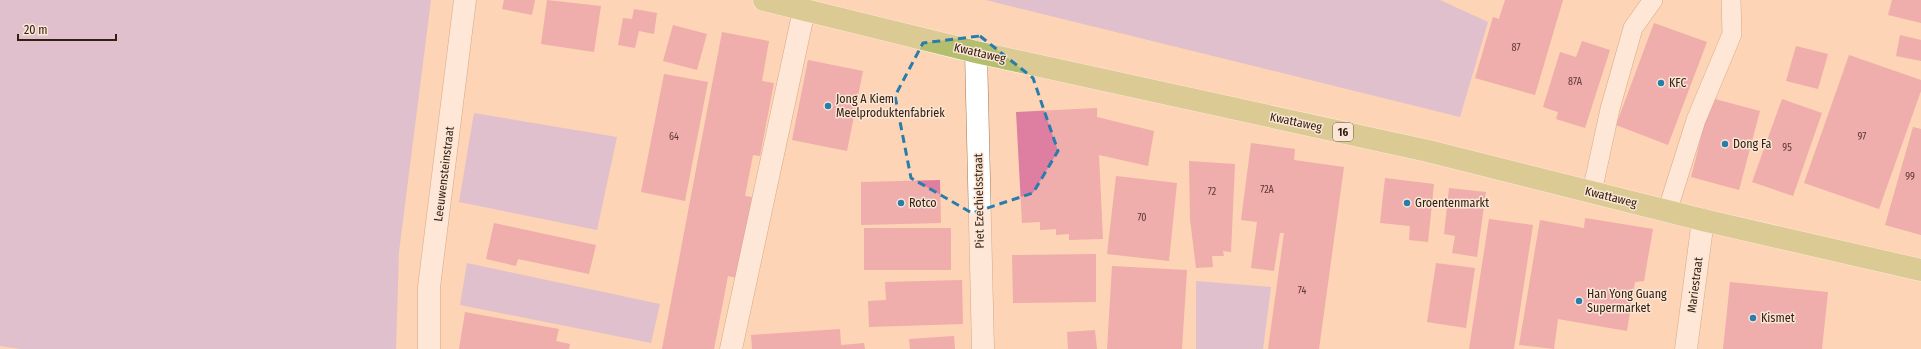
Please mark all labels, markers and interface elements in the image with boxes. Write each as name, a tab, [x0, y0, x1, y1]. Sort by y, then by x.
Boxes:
scale bar	[18, 16, 116, 42]
text: 20 m	[24, 23, 48, 37]
street label: Kwattaweg	[953, 40, 1008, 66]
house number: 87	[1512, 42, 1520, 54]
house number: 87A	[1568, 76, 1583, 88]
place label: KFC	[1669, 76, 1687, 90]
marker: KFC	[1656, 78, 1666, 88]
place label: Jong A Kiem Meelproduktenfabriek	[836, 92, 945, 120]
marker: Jong A Kiem Meelproduktenfabriek	[823, 101, 833, 111]
street label: Kwattaweg	[1269, 110, 1324, 134]
road number: 16	[1333, 123, 1353, 141]
street label: Leeuwensteinstraat	[431, 125, 457, 222]
house number: 64	[669, 131, 679, 143]
house number: 97	[1858, 131, 1866, 143]
place label: Dong Fa	[1733, 137, 1772, 151]
marker: Dong Fa	[1720, 139, 1730, 149]
house number: 95	[1782, 142, 1792, 154]
street label: Piet Ezechielsstraat	[971, 153, 987, 249]
house number: 99	[1905, 171, 1915, 183]
house number: 72A	[1260, 184, 1275, 196]
street label: Kwattaweg	[1584, 184, 1639, 210]
house number: 72	[1208, 186, 1217, 198]
place label: Rotco	[909, 196, 937, 210]
place label: Groentenmarkt	[1415, 196, 1489, 210]
marker: Rotco	[896, 198, 906, 208]
marker: Groentenmarkt	[1402, 198, 1412, 208]
house number: 70	[1137, 212, 1147, 224]
street label: Mariestraat	[1685, 256, 1705, 314]
house number: 74	[1298, 285, 1306, 297]
place label: Han Yong Guang Supermarket	[1587, 287, 1667, 315]
marker: Han Yong Guang Supermarket	[1574, 296, 1584, 306]
place label: Kismet	[1761, 311, 1795, 325]
marker: Kismet	[1748, 313, 1758, 323]

